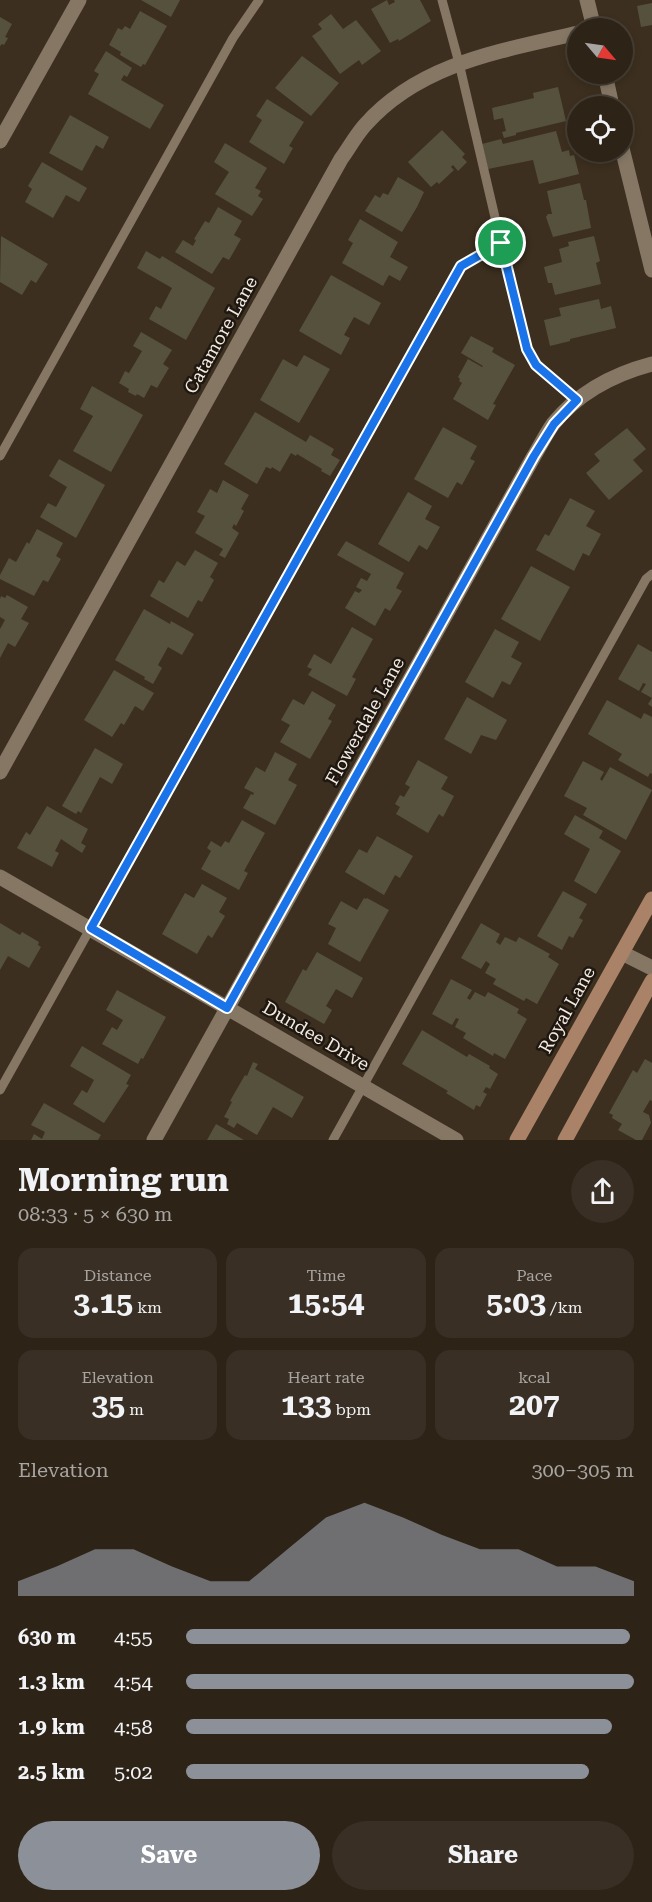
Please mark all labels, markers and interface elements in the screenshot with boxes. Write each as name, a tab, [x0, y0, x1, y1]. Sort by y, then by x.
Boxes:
north arrow	[567, 18, 633, 84]
map controls	[567, 18, 633, 162]
button: locate	[567, 96, 633, 162]
pin	[475, 217, 526, 268]
icon: arrive	[484, 226, 517, 259]
street label: Catamore Lane	[180, 272, 261, 397]
street label: Flowerdale Lane	[321, 653, 408, 788]
street label: Royal Lane	[534, 963, 599, 1057]
street label: Dundee Drive	[259, 997, 373, 1075]
text: Morning run	[18, 1160, 229, 1199]
button: share	[571, 1160, 634, 1223]
text: 08:33 · 5 × 630 m	[18, 1202, 173, 1226]
text: Distance	[84, 1266, 152, 1285]
text: Time	[306, 1266, 346, 1285]
text: Pace	[516, 1266, 552, 1285]
text: 3.15	[73, 1285, 133, 1320]
text: 15:54	[288, 1285, 364, 1320]
text: 5:03	[486, 1285, 546, 1320]
text: km	[133, 1298, 162, 1317]
text: /km	[546, 1298, 582, 1317]
text: Elevation	[81, 1368, 154, 1387]
text: Heart rate	[288, 1368, 364, 1387]
text: kcal	[518, 1368, 550, 1387]
text: 35	[92, 1387, 125, 1422]
text: 133	[281, 1387, 331, 1422]
text: 207	[509, 1387, 560, 1422]
text: m	[125, 1400, 144, 1419]
text: bpm	[331, 1400, 371, 1419]
text: Elevation	[18, 1458, 109, 1482]
text: 300–305 m	[531, 1458, 634, 1482]
text: 630 m	[18, 1625, 76, 1649]
text: 4:55	[114, 1625, 153, 1649]
text: 1.3 km	[18, 1670, 85, 1694]
text: 4:54	[114, 1670, 153, 1694]
text: 1.9 km	[18, 1715, 85, 1739]
text: 4:58	[114, 1715, 153, 1739]
text: 2.5 km	[18, 1760, 85, 1784]
text: 5:02	[114, 1760, 153, 1784]
button: Save	[18, 1821, 320, 1890]
button: Share	[332, 1821, 634, 1890]

